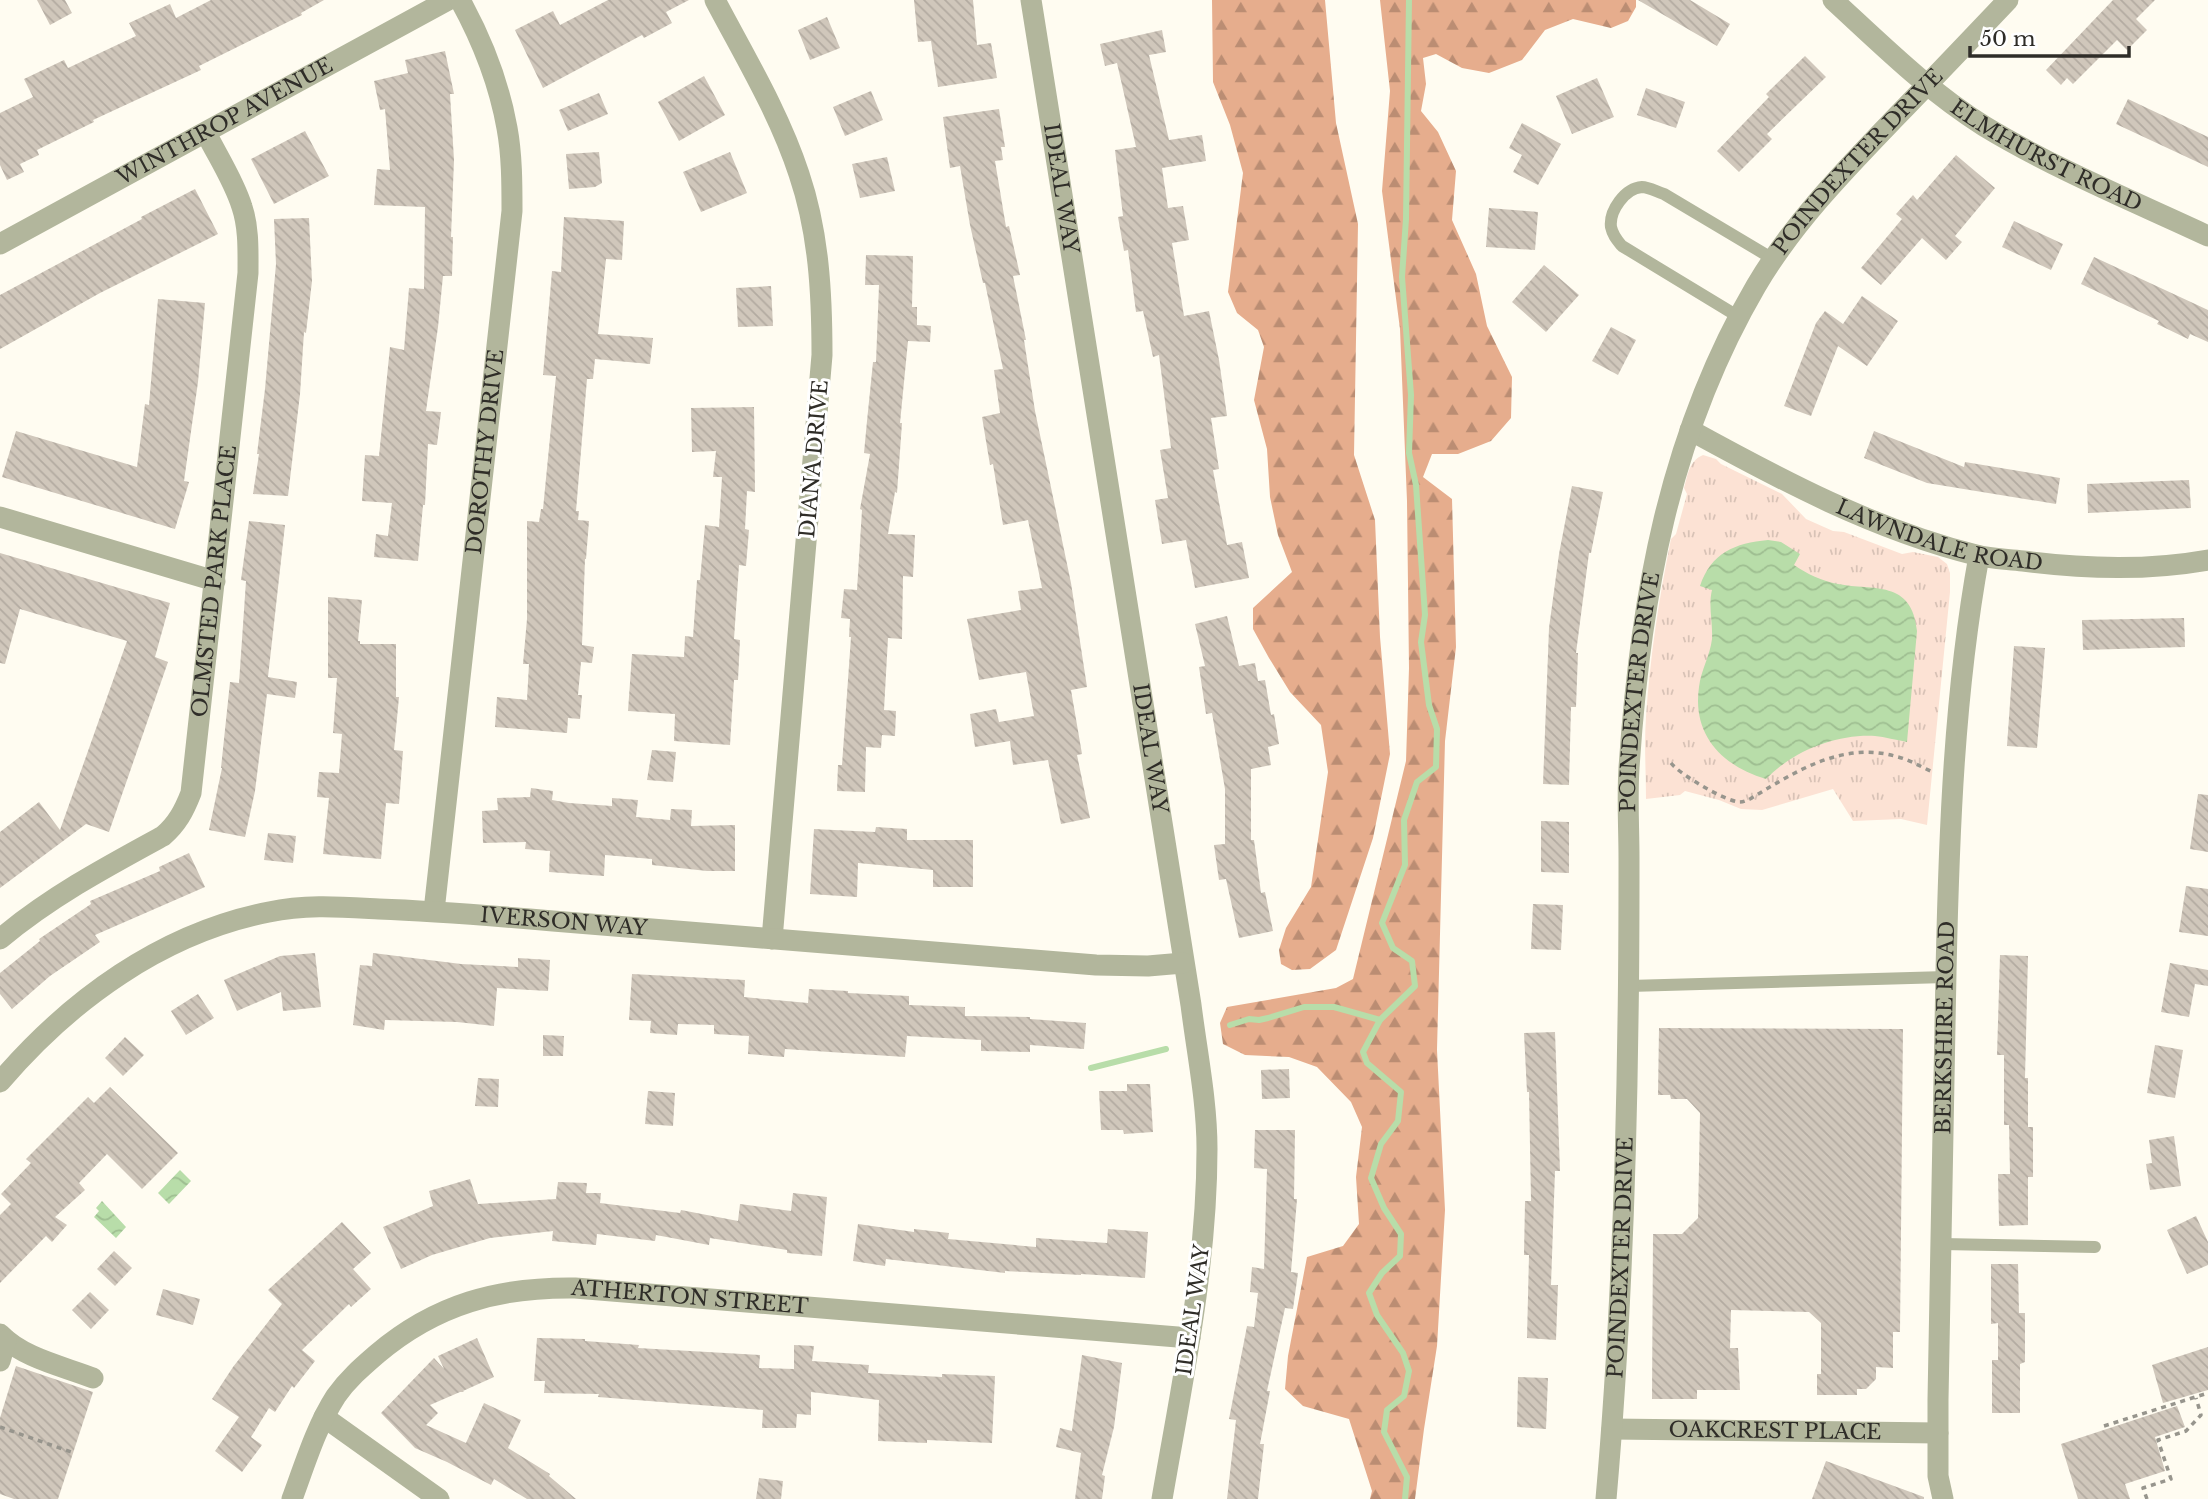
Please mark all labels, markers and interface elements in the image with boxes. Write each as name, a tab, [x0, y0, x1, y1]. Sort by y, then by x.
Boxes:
scale bar	[1970, 14, 2129, 58]
text: 50 m	[1980, 26, 2036, 52]
street label: WINTHROP AVENUE	[111, 52, 337, 191]
street label: POINDEXTER DRIVE	[1767, 63, 1948, 260]
street label: ELMHURST ROAD	[1945, 94, 2146, 217]
street label: IDEAL WAY	[1038, 122, 1084, 256]
street label: DOROTHY DRIVE	[461, 348, 510, 556]
street label: DIANA DRIVE	[794, 379, 834, 539]
street label: OLMSTED PARK PLACE	[186, 444, 242, 719]
street label: LAWNDALE ROAD	[1832, 494, 2044, 576]
street label: POINDEXTER DRIVE	[1615, 570, 1665, 813]
street label: IDEAL WAY	[1127, 682, 1173, 816]
street label: IVERSON WAY	[479, 902, 649, 941]
street label: BERKSHIRE ROAD	[1930, 920, 1960, 1135]
street label: POINDEXTER DRIVE	[1602, 1136, 1639, 1379]
street label: IDEAL WAY	[1171, 1242, 1215, 1377]
street label: ATHERTON STREET	[569, 1275, 810, 1320]
street label: OAKCREST PLACE	[1668, 1417, 1882, 1445]

